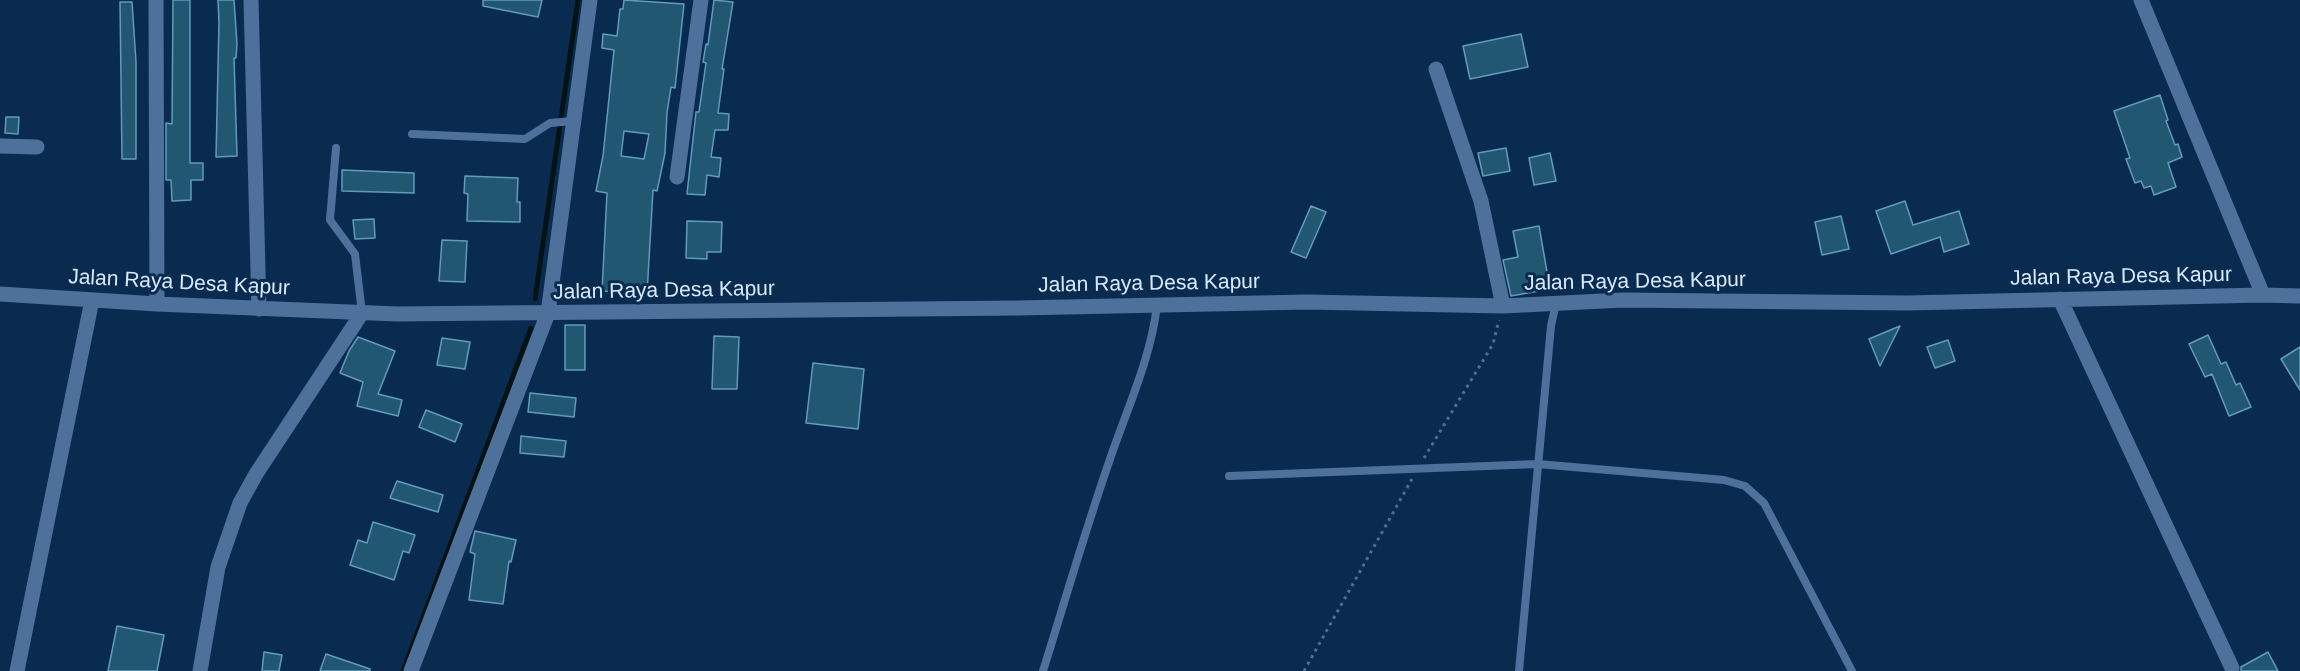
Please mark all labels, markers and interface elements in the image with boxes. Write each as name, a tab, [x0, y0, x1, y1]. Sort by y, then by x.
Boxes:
street label: Jalan Raya Desa Kapur	[2010, 262, 2232, 292]
street label: Jalan Raya Desa Kapur	[68, 265, 290, 301]
street label: Jalan Raya Desa Kapur	[1524, 267, 1746, 297]
street label: Jalan Raya Desa Kapur	[1038, 269, 1260, 299]
street label: Jalan Raya Desa Kapur	[553, 276, 775, 306]

